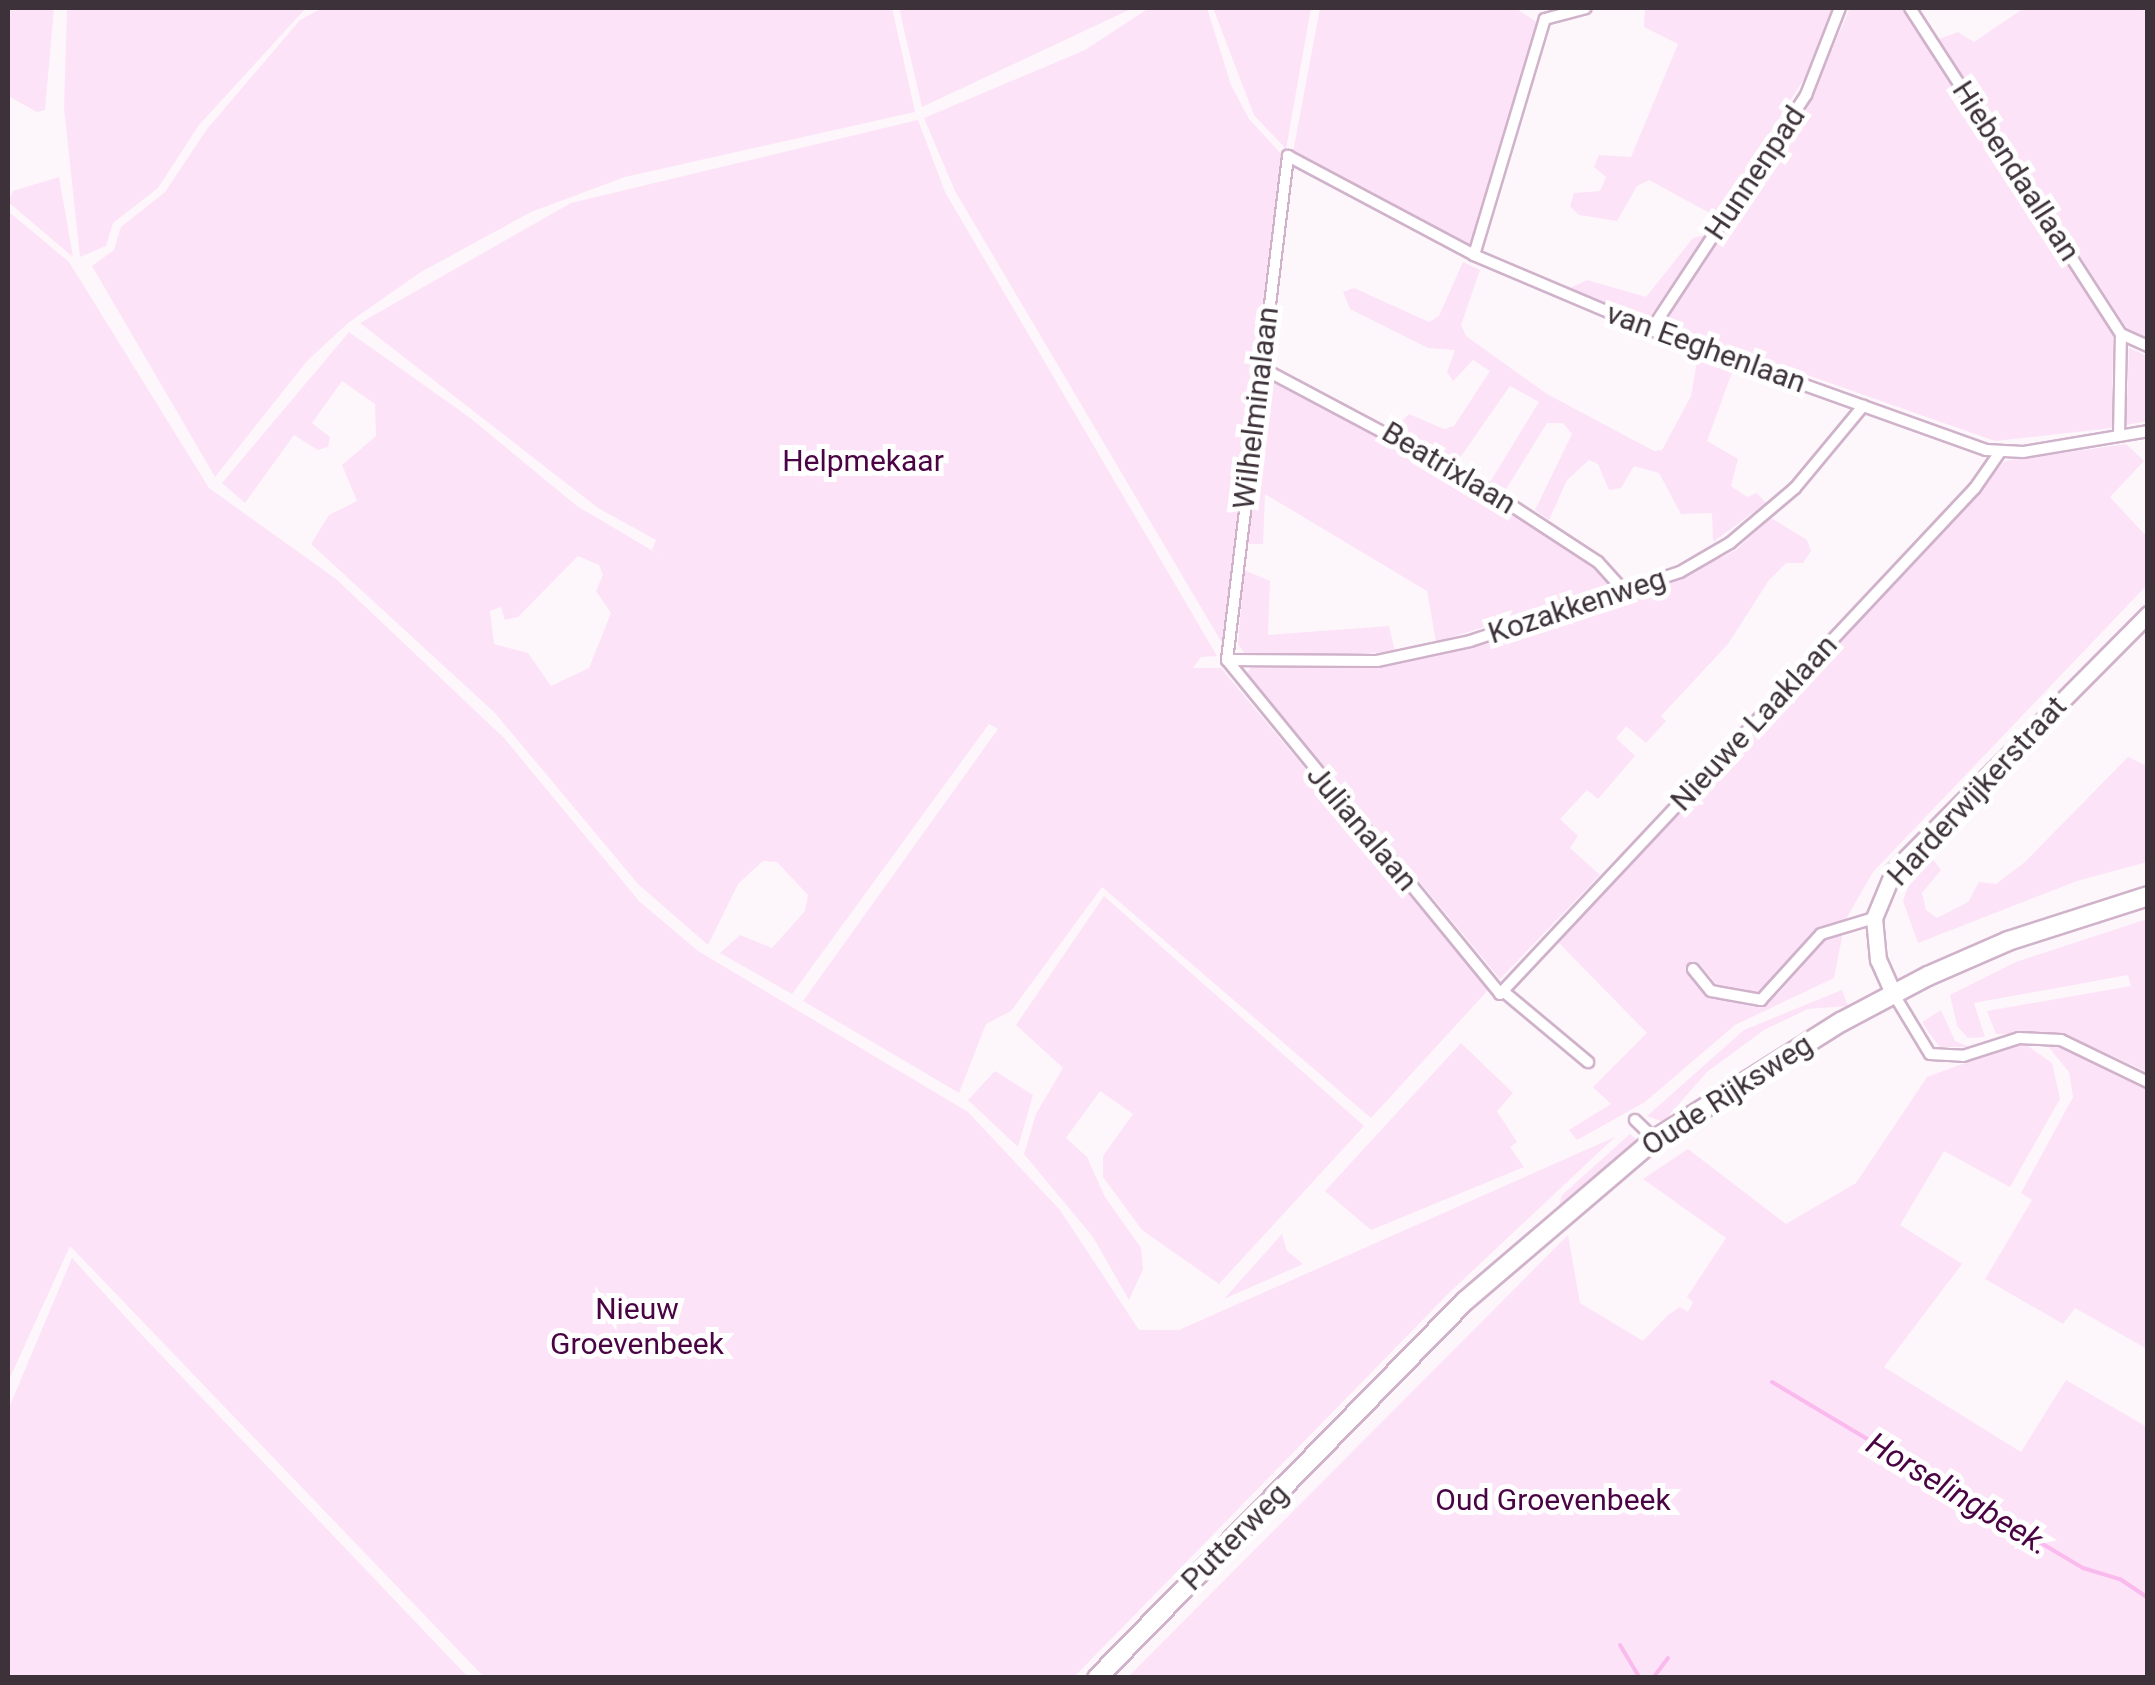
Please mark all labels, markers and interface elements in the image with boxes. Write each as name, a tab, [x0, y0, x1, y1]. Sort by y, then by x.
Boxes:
street label: Hiebendaallaan	[1944, 74, 2088, 268]
street label: Hunnenpad	[1697, 99, 1813, 247]
street label: van Eeghenlaan	[1601, 295, 1811, 401]
street label: Wilhelminalaan	[1226, 305, 1286, 511]
street label: Beatrixlaan	[1376, 414, 1522, 522]
park label: Helpmekaar	[782, 443, 944, 479]
street label: Kozakkenweg	[1484, 560, 1670, 652]
street label: Nieuwe Laaklaan	[1663, 628, 1845, 818]
street label: Harderwijkerstraat	[1880, 689, 2074, 893]
street label: Julianalaan	[1299, 758, 1425, 898]
street label: Oude Rijksweg	[1635, 1026, 1819, 1164]
park label: Nieuw Groevenbeek	[550, 1291, 724, 1362]
water label: Horselingbeek.	[1859, 1424, 2057, 1564]
street label: Putterweg	[1174, 1476, 1296, 1598]
park label: Oud Groevenbeek	[1435, 1482, 1671, 1518]

